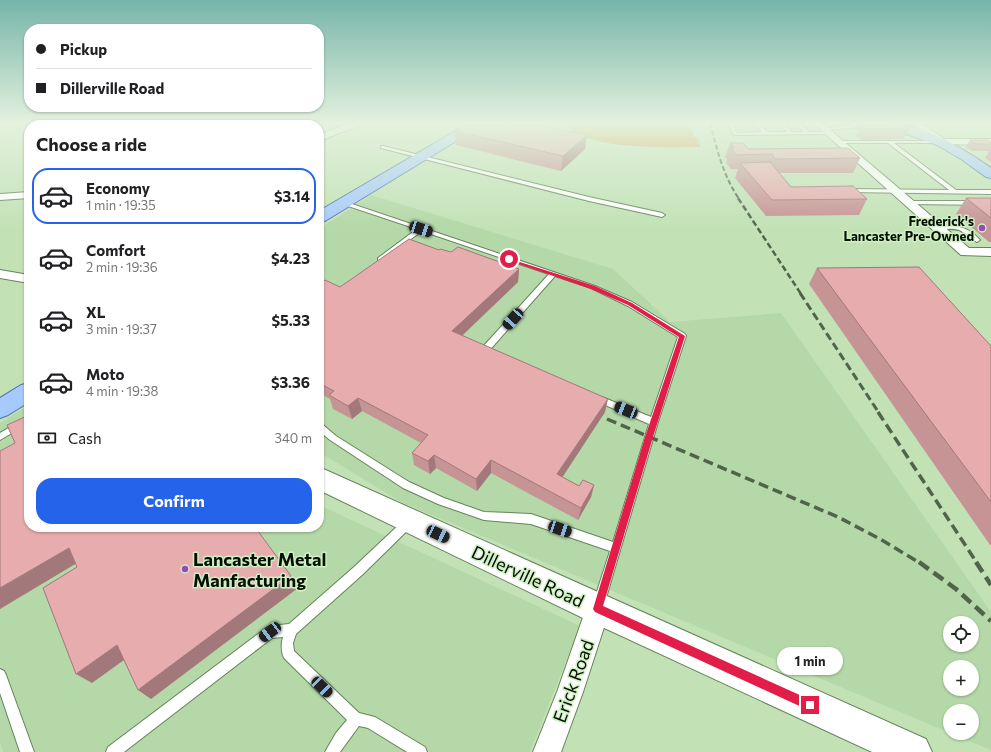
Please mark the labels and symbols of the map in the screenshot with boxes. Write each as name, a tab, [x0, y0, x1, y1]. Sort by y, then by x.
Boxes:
place label: Frederick's Lancaster Pre-Owned	[843, 213, 974, 244]
car	[408, 220, 434, 238]
marker: Frederick's Lancaster Pre-Owned	[977, 223, 987, 233]
route start	[500, 250, 518, 268]
car	[501, 306, 525, 332]
car	[613, 400, 639, 420]
car	[547, 519, 573, 539]
car	[425, 523, 451, 545]
street label: Dillerville Road	[468, 540, 588, 612]
place label: Lancaster Metal Manfacturing	[193, 548, 326, 591]
marker: Lancaster Metal Manfacturing	[180, 564, 190, 574]
car	[257, 620, 283, 644]
street label: Erick Road	[548, 637, 598, 725]
callout: 1 min	[777, 647, 843, 675]
car	[309, 674, 335, 700]
route end	[801, 696, 819, 714]

